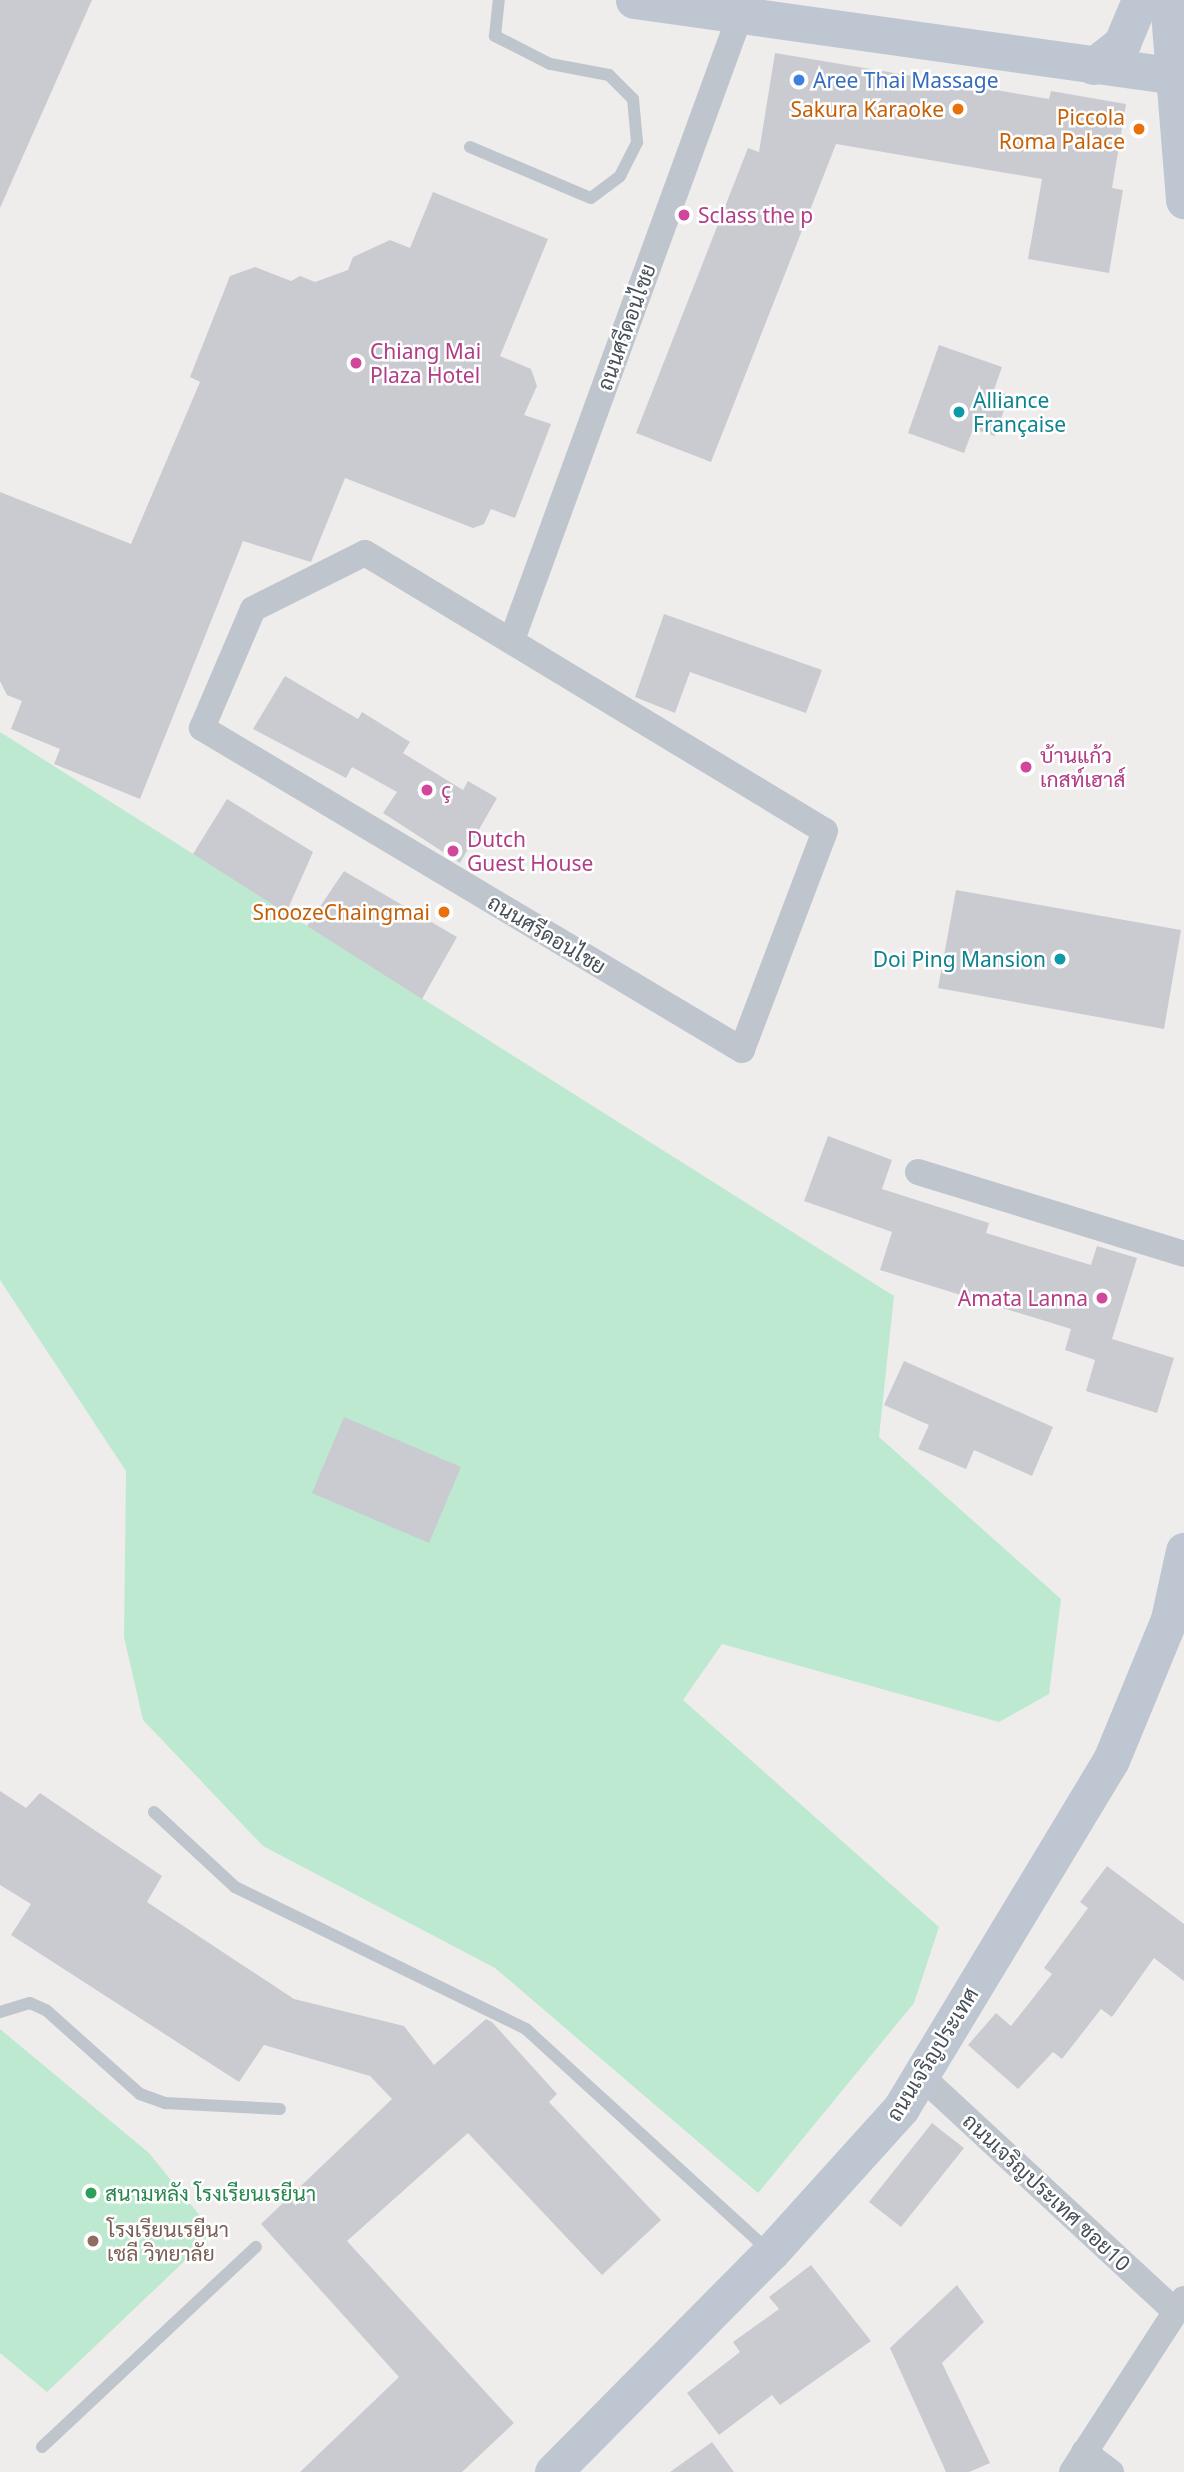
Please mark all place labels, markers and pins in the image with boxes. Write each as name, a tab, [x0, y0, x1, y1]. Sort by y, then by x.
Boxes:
place label: Aree Thai Massage	[813, 67, 999, 93]
marker: Aree Thai Massage	[791, 72, 807, 88]
place label: Sakura Karaoke	[790, 96, 944, 122]
marker: Sakura Karaoke	[950, 101, 966, 117]
place label: Piccola Roma Palace	[999, 104, 1125, 154]
marker: Piccola Roma Palace	[1131, 121, 1147, 137]
place label: Sclass the p	[698, 202, 813, 228]
marker: Sclass the p	[676, 207, 692, 223]
place label: Chiang Mai Plaza Hotel	[370, 338, 481, 388]
marker: Chiang Mai Plaza Hotel	[348, 355, 364, 371]
place label: Alliance Française	[973, 387, 1066, 437]
marker: Alliance Française	[951, 404, 967, 420]
place label: บ้านแก้ว เกสท์เฮาส์	[1040, 742, 1125, 792]
marker: บ้านแก้ว เกสท์เฮาส์	[1018, 759, 1034, 775]
place label: ç	[441, 777, 451, 803]
marker: ç	[419, 782, 435, 798]
place label: Dutch Guest House	[467, 826, 593, 876]
marker: Dutch Guest House	[445, 843, 461, 859]
place label: SnoozeChaingmai	[252, 899, 430, 925]
marker: SnoozeChaingmai	[436, 904, 452, 920]
place label: Doi Ping Mansion	[873, 946, 1046, 972]
marker: Doi Ping Mansion	[1052, 951, 1068, 967]
place label: Amata Lanna	[958, 1285, 1088, 1311]
marker: Amata Lanna	[1094, 1290, 1110, 1306]
place label: สนามหลัง โรงเรียนเรยีนา	[105, 2180, 316, 2206]
marker: สนามหลัง โรงเรียนเรยีนา	[83, 2185, 99, 2201]
place label: โรงเรียนเรยีนา เชลี วิทยาลัย	[107, 2216, 229, 2266]
marker: โรงเรียนเรยีนา เชลี วิทยาลัย	[85, 2233, 101, 2249]

